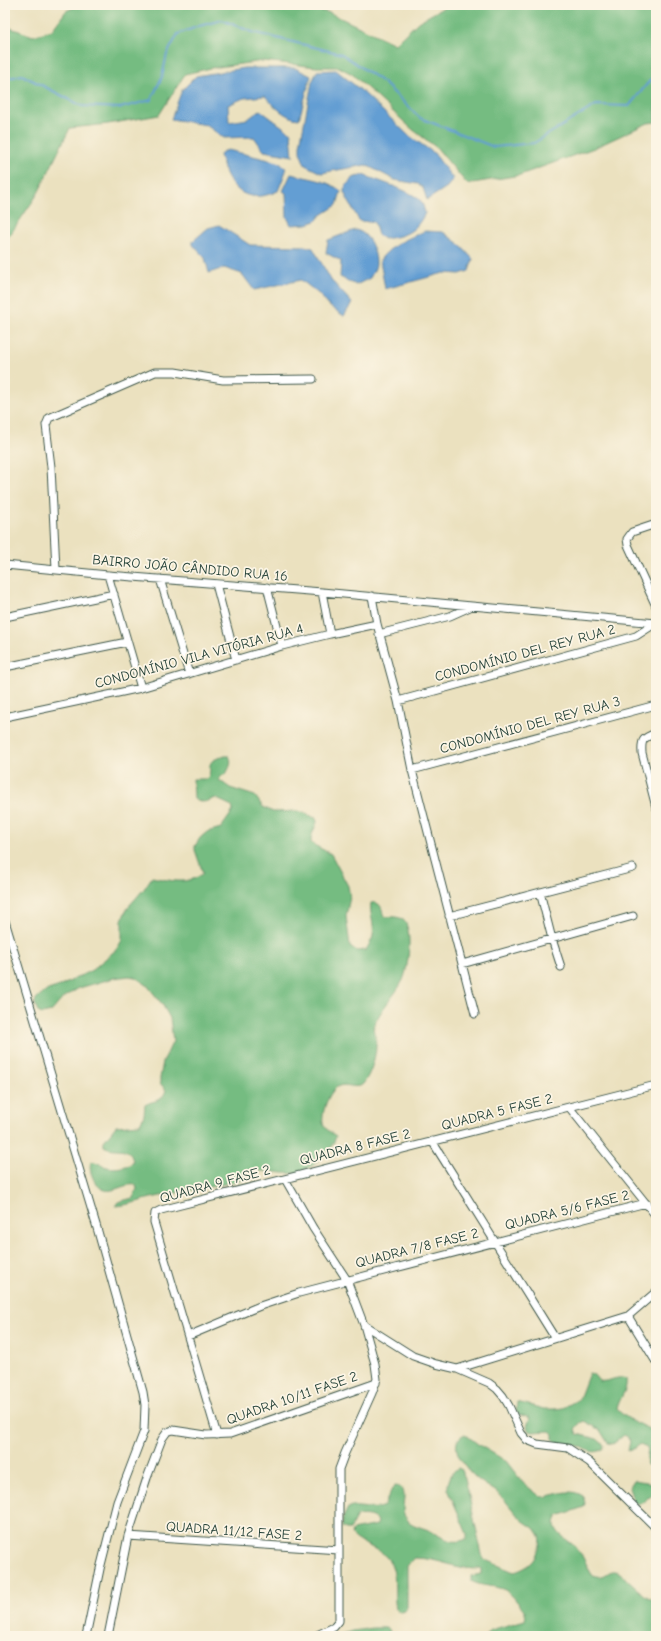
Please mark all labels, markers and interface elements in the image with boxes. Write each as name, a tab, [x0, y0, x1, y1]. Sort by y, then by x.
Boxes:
street label: BAIRRO JOÃO CÂNDIDO RUA 16	[92, 551, 288, 585]
street label: CONDOMÍNIO VILA VITÓRIA RUA 4	[93, 620, 305, 692]
street label: CONDOMÍNIO DEL REY RUA 2	[433, 621, 617, 685]
street label: CONDOMÍNIO DEL REY RUA 3	[438, 693, 622, 757]
street label: QUADRA 5 FASE 2	[440, 1090, 554, 1134]
street label: QUADRA 8 FASE 2	[298, 1125, 412, 1169]
street label: QUADRA 9 FASE 2	[158, 1161, 272, 1207]
street label: QUADRA 5/6 FASE 2	[503, 1186, 631, 1234]
street label: QUADRA 7/8 FASE 2	[354, 1224, 480, 1272]
street label: QUADRA 10/11 FASE 2	[224, 1368, 360, 1428]
street label: QUADRA 11/12 FASE 2	[165, 1518, 303, 1544]

